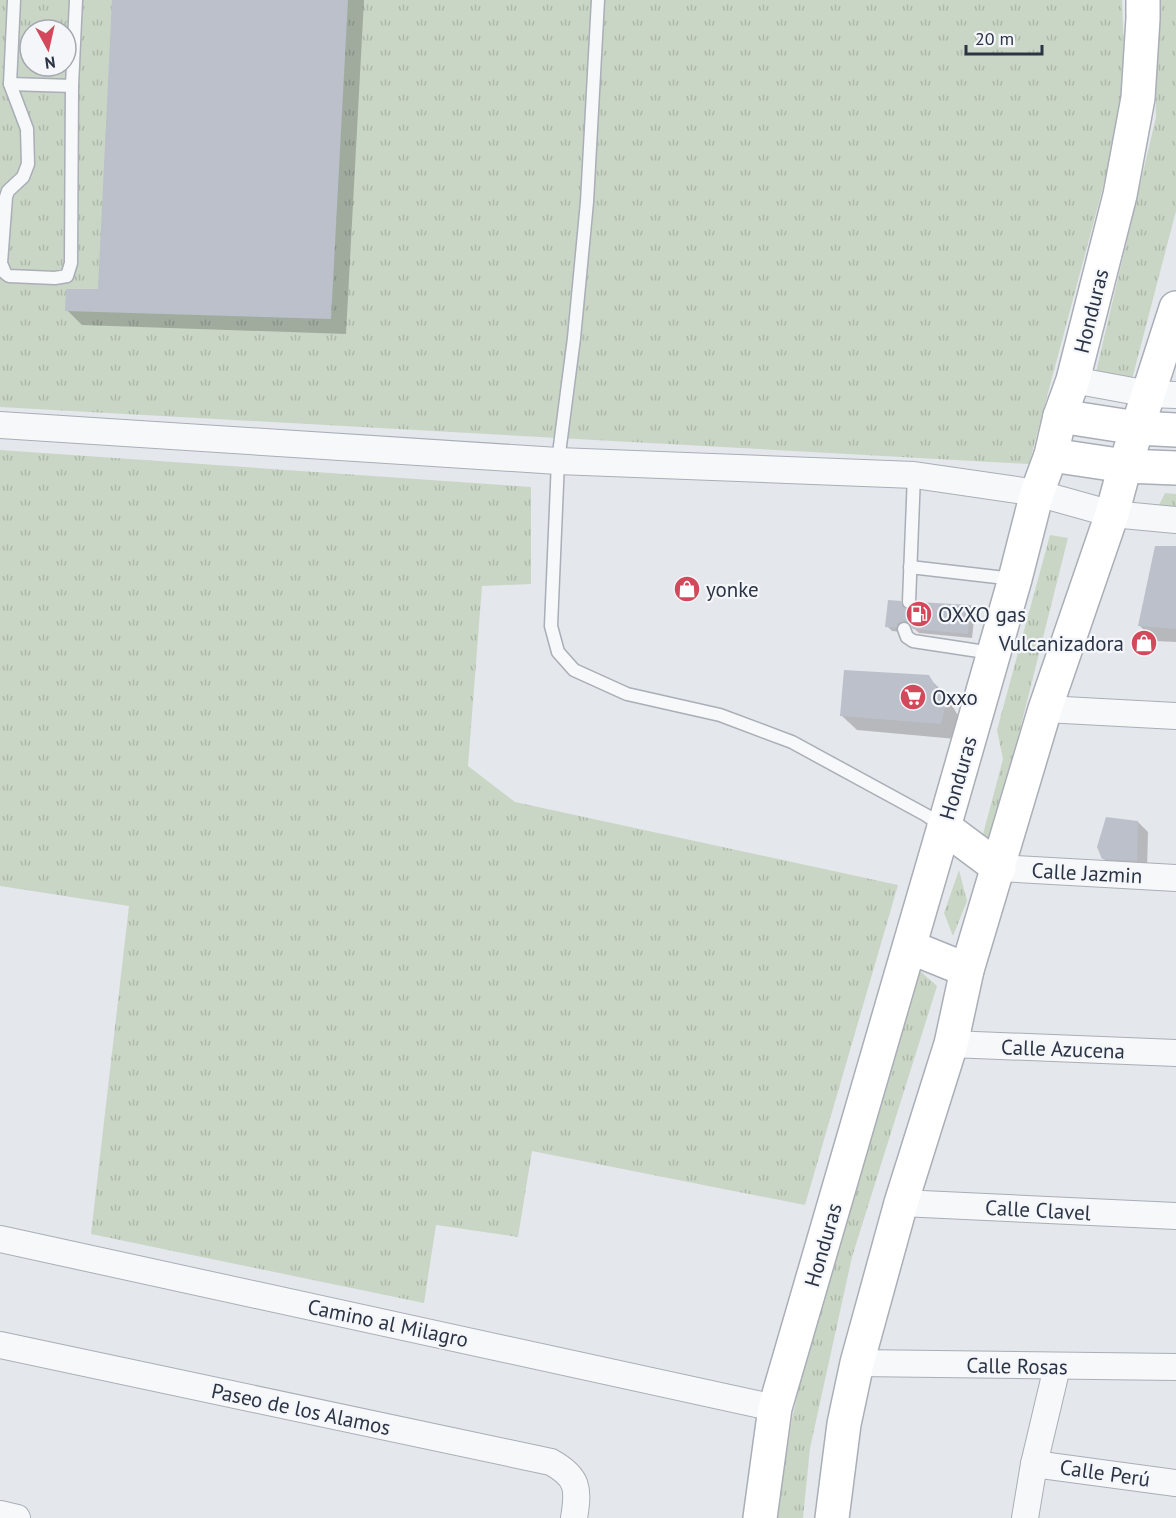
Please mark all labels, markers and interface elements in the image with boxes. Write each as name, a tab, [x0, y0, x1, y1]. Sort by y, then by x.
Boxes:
north arrow	[18, 18, 78, 78]
scale bar	[966, 18, 1042, 56]
text: 20 m	[975, 27, 1014, 50]
text: N	[43, 52, 57, 73]
street label: Honduras	[1068, 266, 1114, 356]
shop icon: yonke	[672, 574, 702, 604]
place label: yonke	[706, 576, 759, 603]
fuel station icon: OXXO gas	[904, 599, 934, 629]
place label: OXXO gas	[938, 601, 1026, 628]
shop icon: Vulcanizadora	[1129, 628, 1159, 658]
place label: Vulcanizadora	[998, 630, 1124, 657]
supermarket icon: Oxxo	[898, 682, 928, 712]
place label: Oxxo	[932, 684, 978, 711]
street label: Honduras	[933, 733, 983, 823]
street label: Calle Jazmin	[1031, 857, 1143, 889]
street label: Calle Azucena	[1001, 1033, 1125, 1065]
street label: Calle Clavel	[984, 1194, 1092, 1226]
street label: Honduras	[798, 1200, 848, 1290]
street label: Camino al Milagro	[305, 1293, 471, 1353]
street label: Calle Rosas	[966, 1352, 1068, 1380]
street label: Paseo de los Alamos	[209, 1377, 393, 1441]
street label: Calle Perú	[1058, 1453, 1152, 1493]

